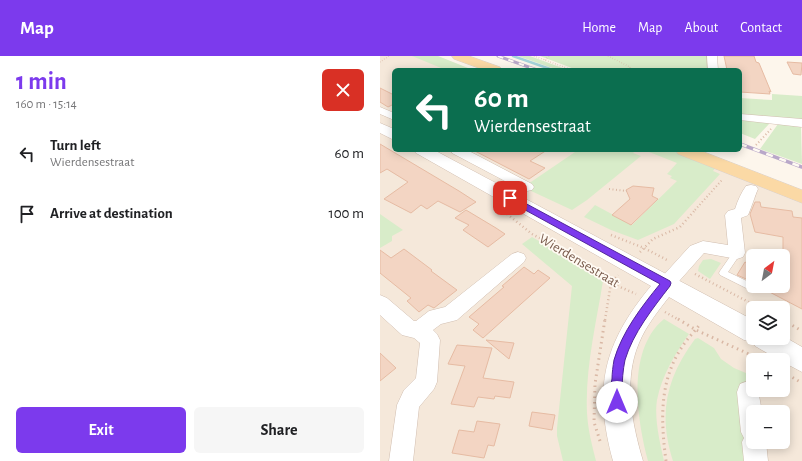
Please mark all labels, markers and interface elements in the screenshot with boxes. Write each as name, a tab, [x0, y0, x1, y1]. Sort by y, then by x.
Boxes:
text: Map	[20, 19, 54, 38]
text: Home	[582, 21, 616, 35]
text: Map	[638, 21, 662, 35]
text: About	[684, 21, 718, 35]
text: Contact	[740, 21, 782, 35]
button: close	[322, 69, 364, 111]
text: 1 min	[16, 70, 67, 94]
icon: left	[408, 84, 460, 136]
text: 60 m	[474, 85, 529, 113]
text: 160 m · 15:14	[16, 98, 77, 111]
text: Wierdensestraat	[474, 118, 591, 136]
text: Turn left	[50, 138, 101, 153]
icon: left	[16, 143, 38, 165]
text: 60 m	[335, 146, 364, 161]
text: Wierdensestraat	[50, 156, 134, 169]
pin	[493, 181, 527, 215]
icon: arrive	[499, 187, 521, 209]
icon: arrive	[16, 203, 38, 225]
text: Arrive at destination	[50, 206, 173, 221]
text: 100 m	[329, 206, 364, 221]
street label: Wierdensestraat	[536, 232, 622, 291]
north arrow	[746, 249, 790, 293]
map controls	[746, 249, 790, 449]
button: layers	[746, 301, 790, 345]
button: +	[746, 353, 790, 397]
position arrow	[596, 381, 638, 423]
button: −	[746, 405, 790, 449]
button: Exit	[16, 407, 186, 453]
button: Share	[194, 407, 364, 453]

